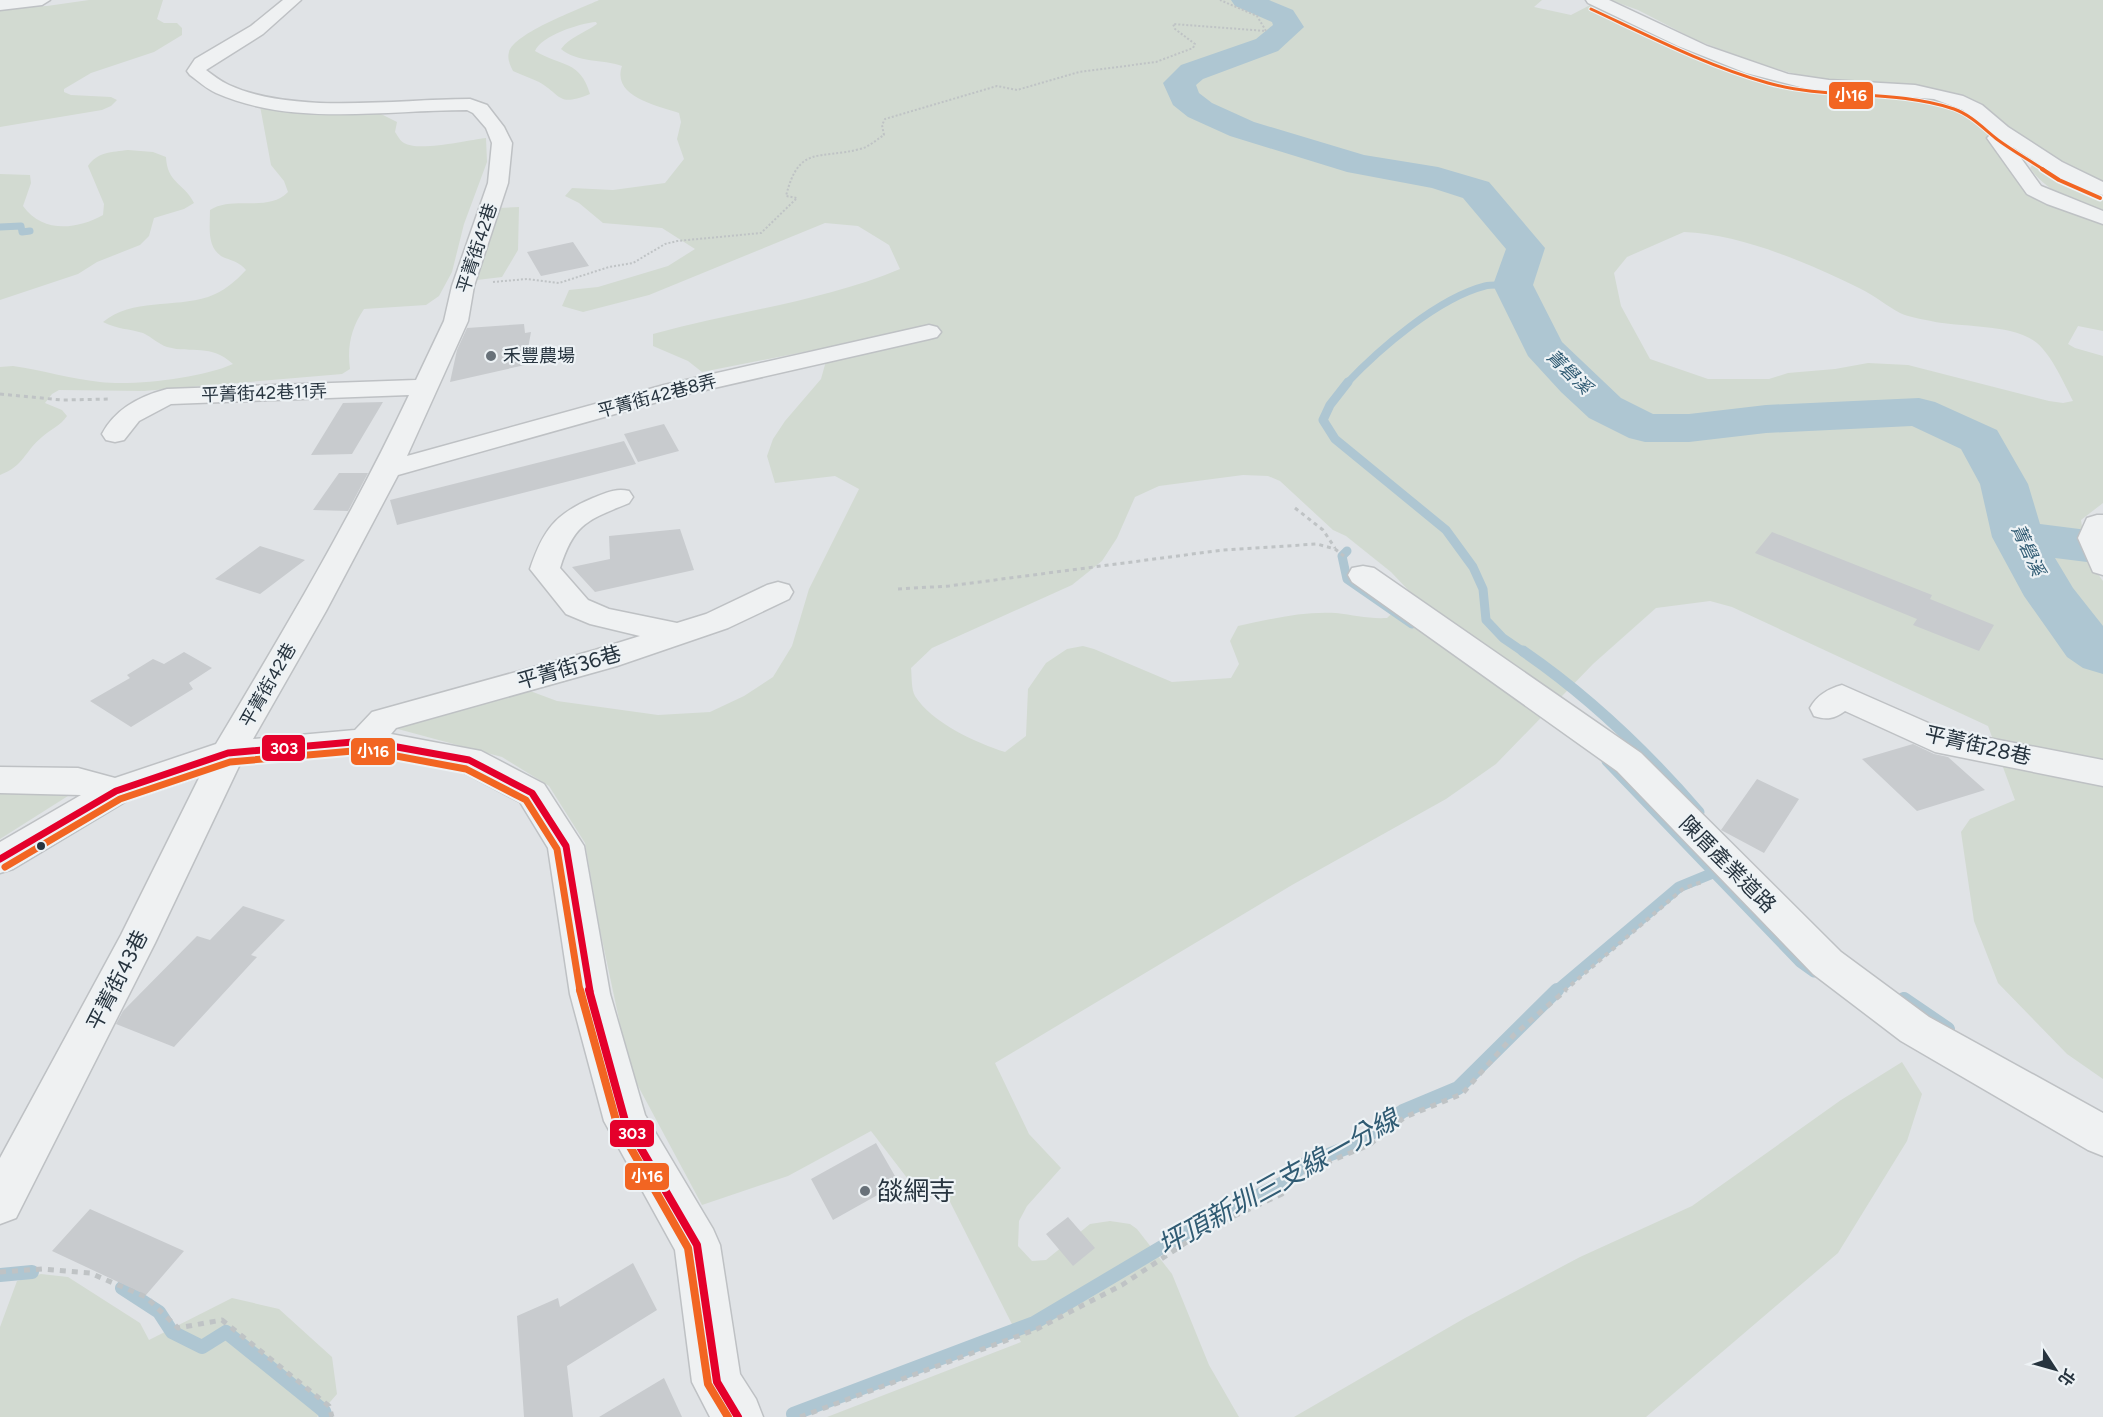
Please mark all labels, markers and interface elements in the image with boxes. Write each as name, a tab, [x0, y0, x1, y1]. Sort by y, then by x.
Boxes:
line badge: 小16	[1828, 81, 1874, 110]
text: 小16	[1835, 86, 1867, 105]
street label: 平菁街42巷	[452, 200, 502, 296]
place label: 禾豐農場	[503, 345, 575, 367]
water label: 菁礐溪	[1542, 345, 1598, 401]
marker: 禾豐農場	[484, 349, 498, 363]
street label: 平菁街42巷8弄	[595, 370, 719, 422]
street label: 平菁街42巷11弄	[201, 380, 327, 406]
water label: 菁礐溪	[2007, 521, 2051, 582]
street label: 平菁街42巷	[235, 639, 301, 731]
street label: 平菁街36巷	[514, 640, 624, 694]
street label: 平菁街28巷	[1922, 721, 2034, 769]
line badge: 303	[261, 734, 306, 762]
line badge: 小16	[350, 737, 396, 766]
text: 303	[270, 739, 298, 758]
text: 小16	[357, 742, 389, 761]
street label: 陳厝產業道路	[1675, 811, 1781, 917]
unlabelled marker	[35, 840, 47, 852]
street label: 平菁街43巷	[81, 926, 153, 1034]
water label: 坪頂新圳三支線一分線	[1152, 1101, 1407, 1262]
line badge: 303	[609, 1119, 655, 1148]
text: 303	[618, 1124, 646, 1143]
line badge: 小16	[624, 1162, 670, 1191]
text: 小16	[631, 1167, 663, 1186]
place label: 燄網寺	[877, 1175, 955, 1207]
marker: 燄網寺	[858, 1184, 872, 1198]
north arrow	[2025, 1339, 2085, 1399]
text: 北	[2054, 1365, 2079, 1390]

